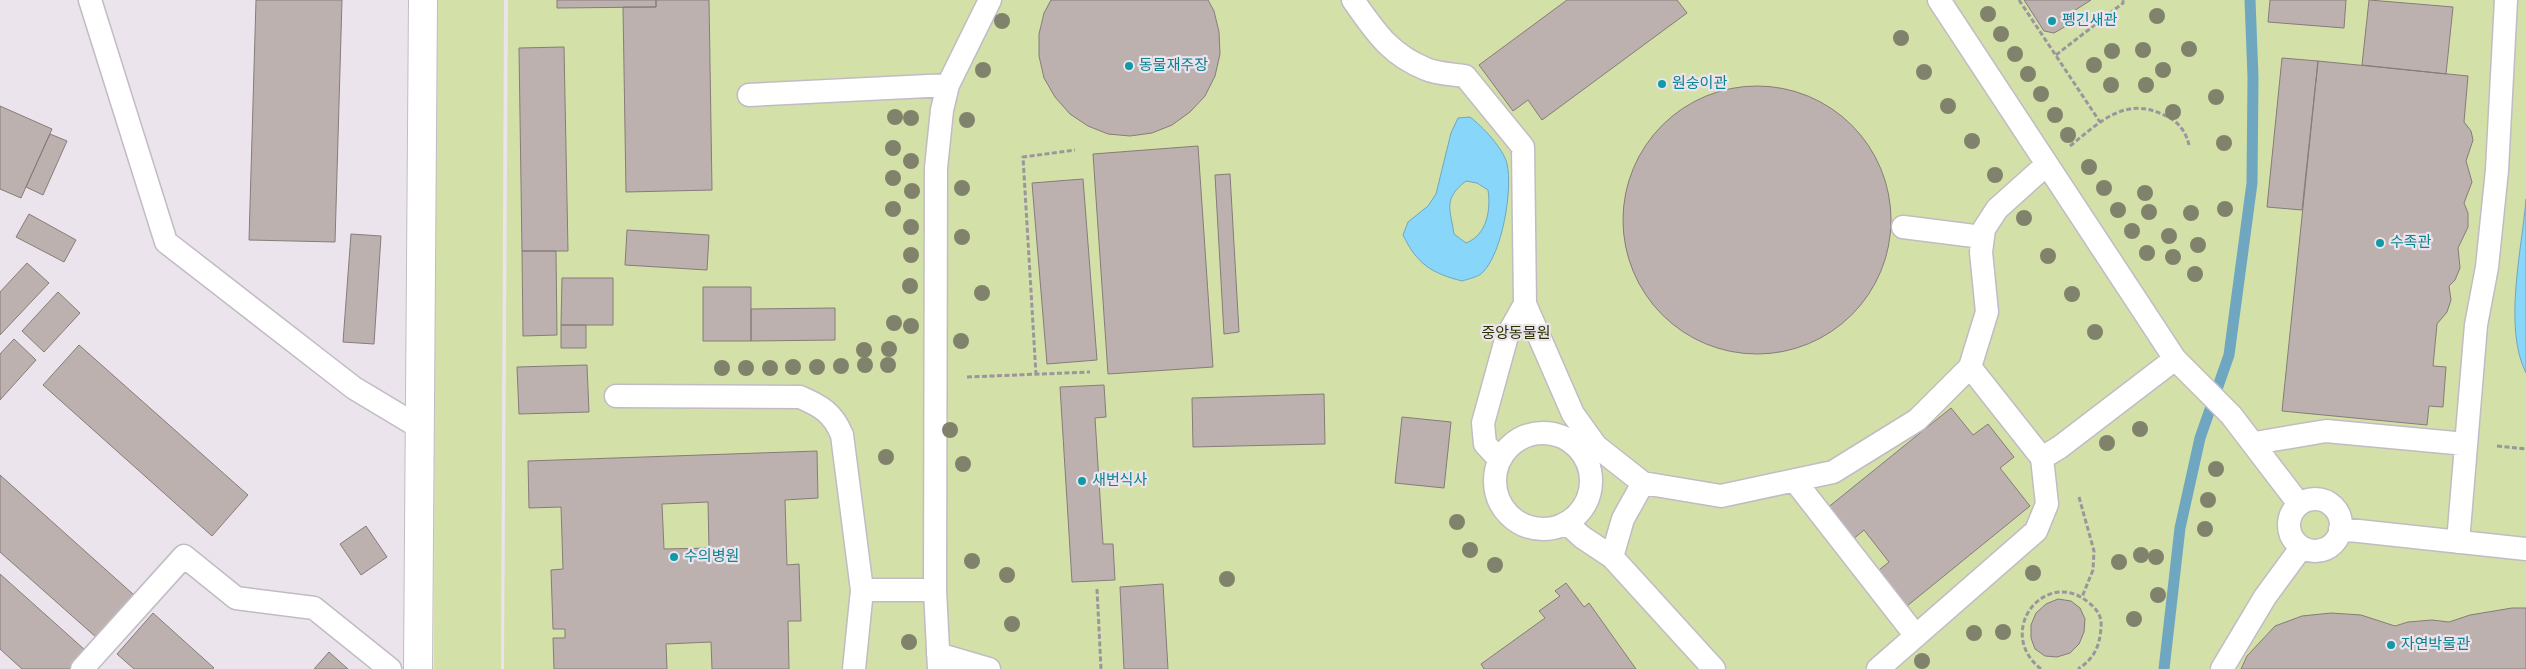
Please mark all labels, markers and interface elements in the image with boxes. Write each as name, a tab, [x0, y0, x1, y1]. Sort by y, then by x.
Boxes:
place label: 펭긴새관	[2062, 12, 2117, 31]
marker: 펭긴새관	[2046, 15, 2058, 27]
place label: 동물재주장	[1139, 57, 1208, 76]
marker: 동물재주장	[1123, 60, 1135, 72]
place label: 원숭이관	[1672, 75, 1727, 94]
marker: 원숭이관	[1656, 78, 1668, 90]
place label: 수족관	[2390, 234, 2432, 253]
marker: 수족관	[2374, 237, 2386, 249]
park label: 중앙동물원	[1481, 325, 1551, 344]
place label: 새번식사	[1092, 472, 1147, 491]
marker: 새번식사	[1076, 475, 1088, 487]
place label: 수의병원	[684, 548, 739, 567]
marker: 수의병원	[668, 551, 680, 563]
place label: 자연박물관	[2401, 636, 2470, 655]
marker: 자연박물관	[2385, 639, 2397, 651]

